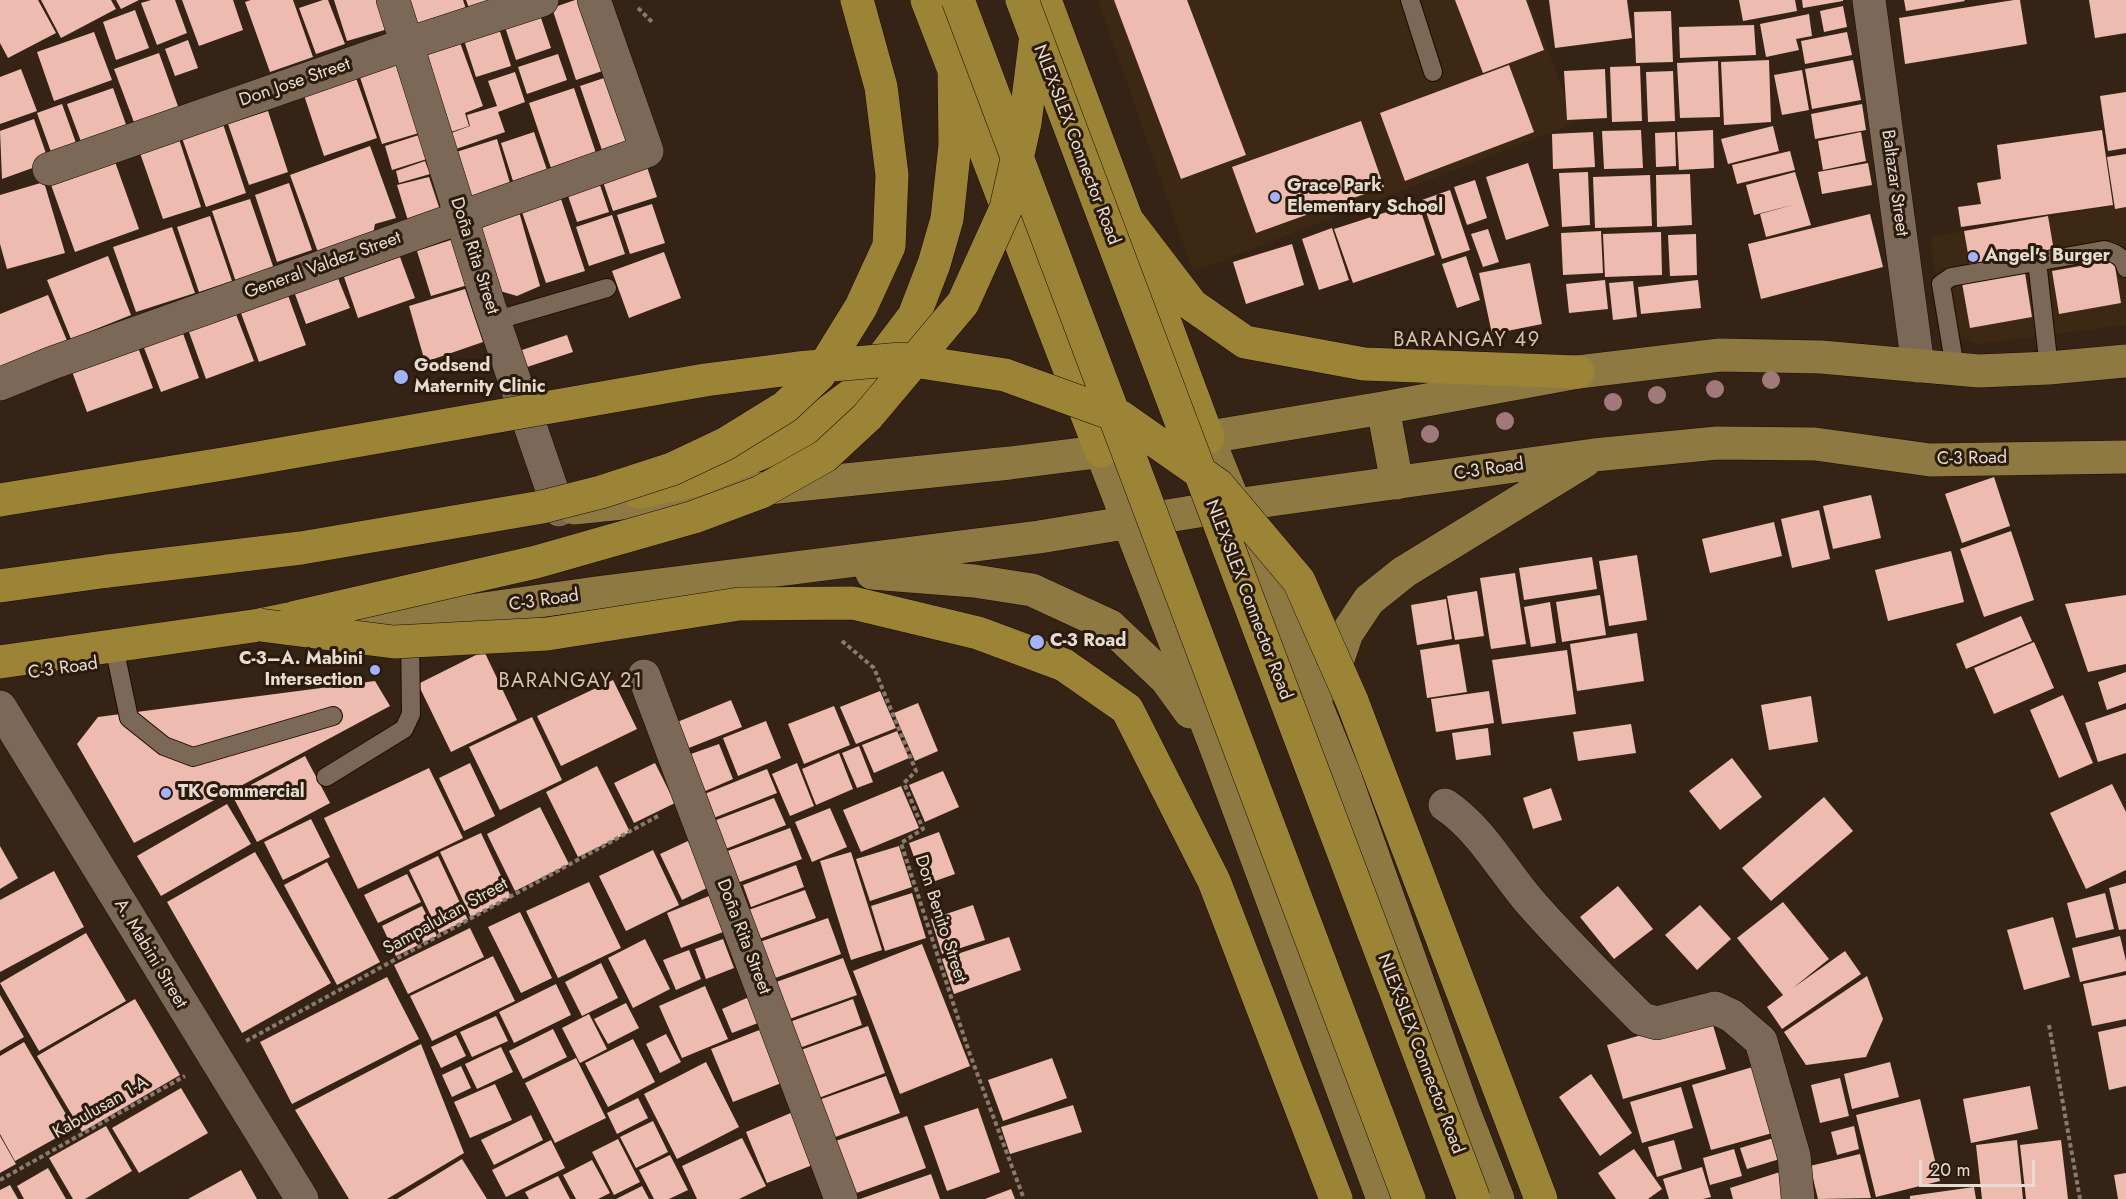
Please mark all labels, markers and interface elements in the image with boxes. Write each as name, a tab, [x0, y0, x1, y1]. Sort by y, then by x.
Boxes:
street label: NLEX-SLEX Connector Road	[1028, 42, 1124, 248]
street label: Don Jose Street	[237, 54, 353, 112]
street label: Baltazar Street	[1876, 128, 1912, 238]
place label: Grace Park Elementary School	[1287, 176, 1443, 219]
marker: Grace Park Elementary School	[1268, 190, 1282, 204]
street label: Doña Rita Street	[445, 195, 503, 317]
street label: General Valdez Street	[242, 228, 404, 304]
place label: Angel's Burger	[1985, 246, 2110, 268]
marker: Angel's Burger	[1966, 250, 1980, 264]
district label: BARANGAY 49	[1393, 329, 1541, 353]
place label: Godsend Maternity Clinic	[414, 356, 546, 398]
marker: Godsend Maternity Clinic	[392, 368, 410, 386]
street label: C-3 Road	[1937, 448, 2007, 470]
street label: C-3 Road	[1453, 454, 1525, 486]
street label: NLEX-SLEX Connector Road	[1200, 497, 1296, 703]
street label: C-3 Road	[508, 585, 580, 617]
place label: C-3 Road	[1050, 631, 1126, 653]
marker: C-3 Road	[1028, 633, 1046, 651]
place label: C-3–A. Mabini Intersection	[239, 649, 363, 692]
street label: C-3 Road	[27, 653, 99, 685]
marker: C-3–A. Mabini Intersection	[368, 663, 382, 677]
district label: BARANGAY 21	[499, 670, 643, 694]
place label: TK Commercial	[178, 782, 305, 804]
marker: TK Commercial	[159, 786, 173, 800]
street label: Don Benito Street	[909, 852, 971, 986]
street label: Sampalukan Street	[380, 874, 512, 960]
street label: Doña Rita Street	[711, 876, 775, 998]
street label: A. Mabini Street	[109, 895, 191, 1013]
street label: NLEX-SLEX Connector Road	[1372, 951, 1468, 1157]
street label: Kabulusan 1-A	[49, 1072, 153, 1144]
scale bar	[1922, 1148, 2038, 1186]
text: 20 m	[1930, 1157, 1970, 1183]

